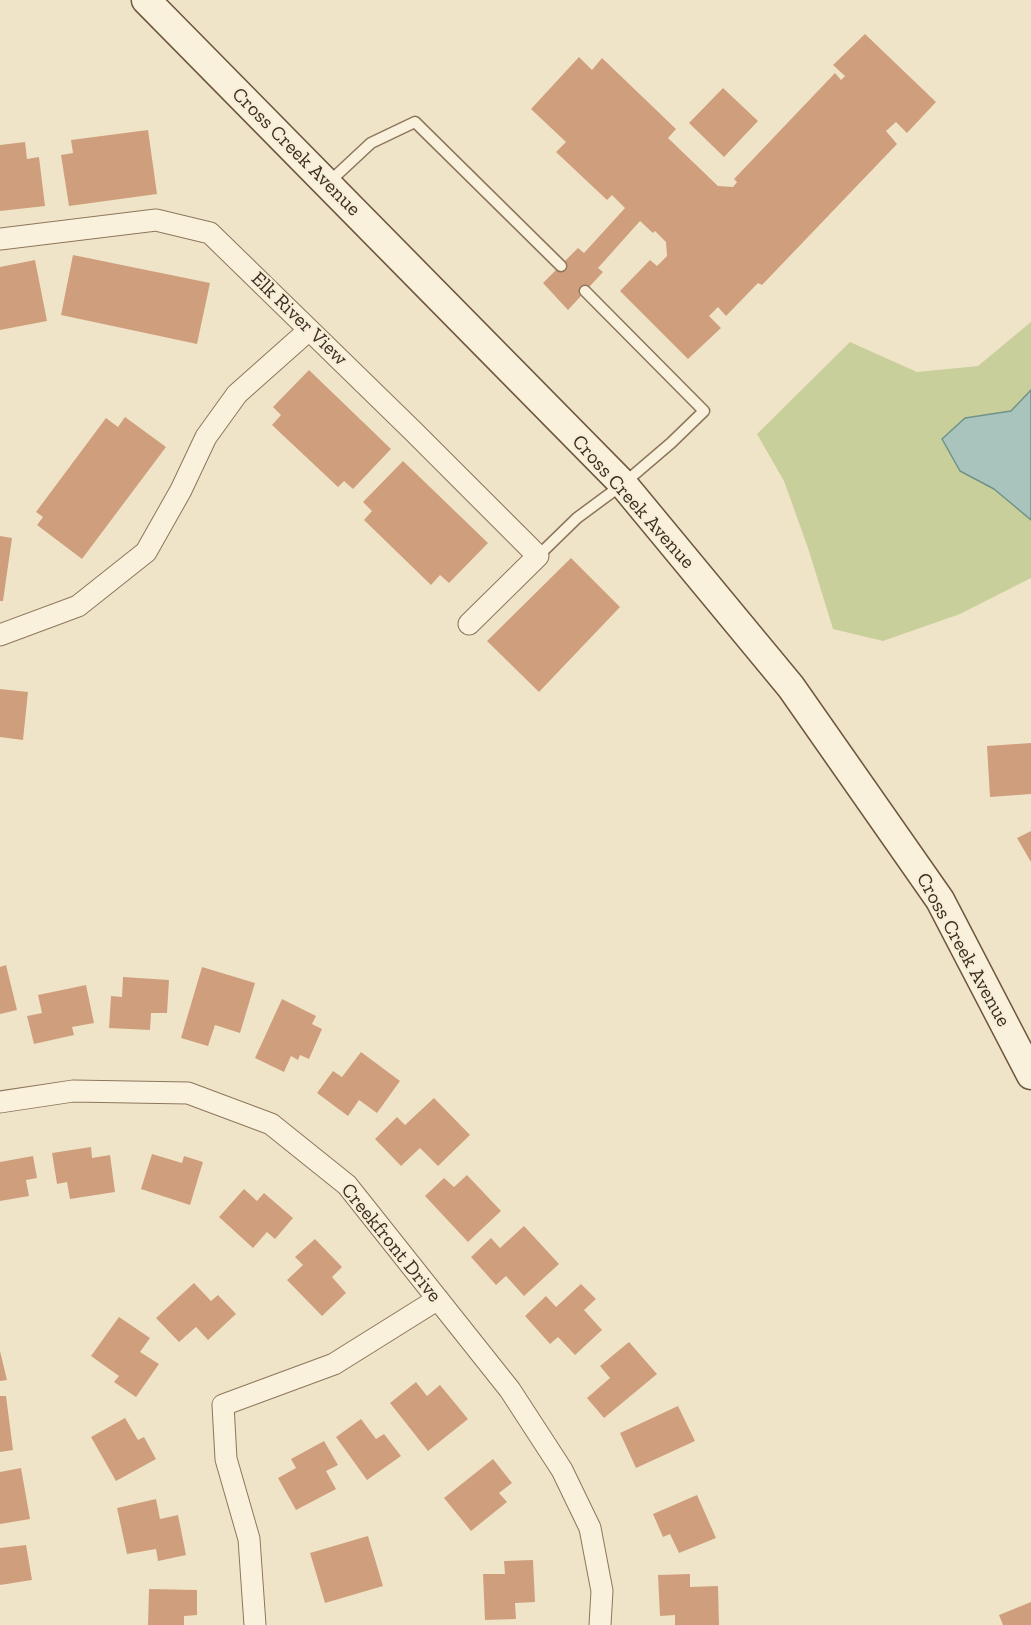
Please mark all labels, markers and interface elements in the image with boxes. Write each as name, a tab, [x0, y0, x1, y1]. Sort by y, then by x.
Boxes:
street label: Cross Creek Avenue	[227, 83, 365, 221]
street label: Elk River View	[246, 267, 352, 371]
street label: Cross Creek Avenue	[567, 430, 699, 574]
street label: Cross Creek Avenue	[911, 869, 1015, 1031]
street label: Creekfront Drive	[336, 1179, 446, 1307]

